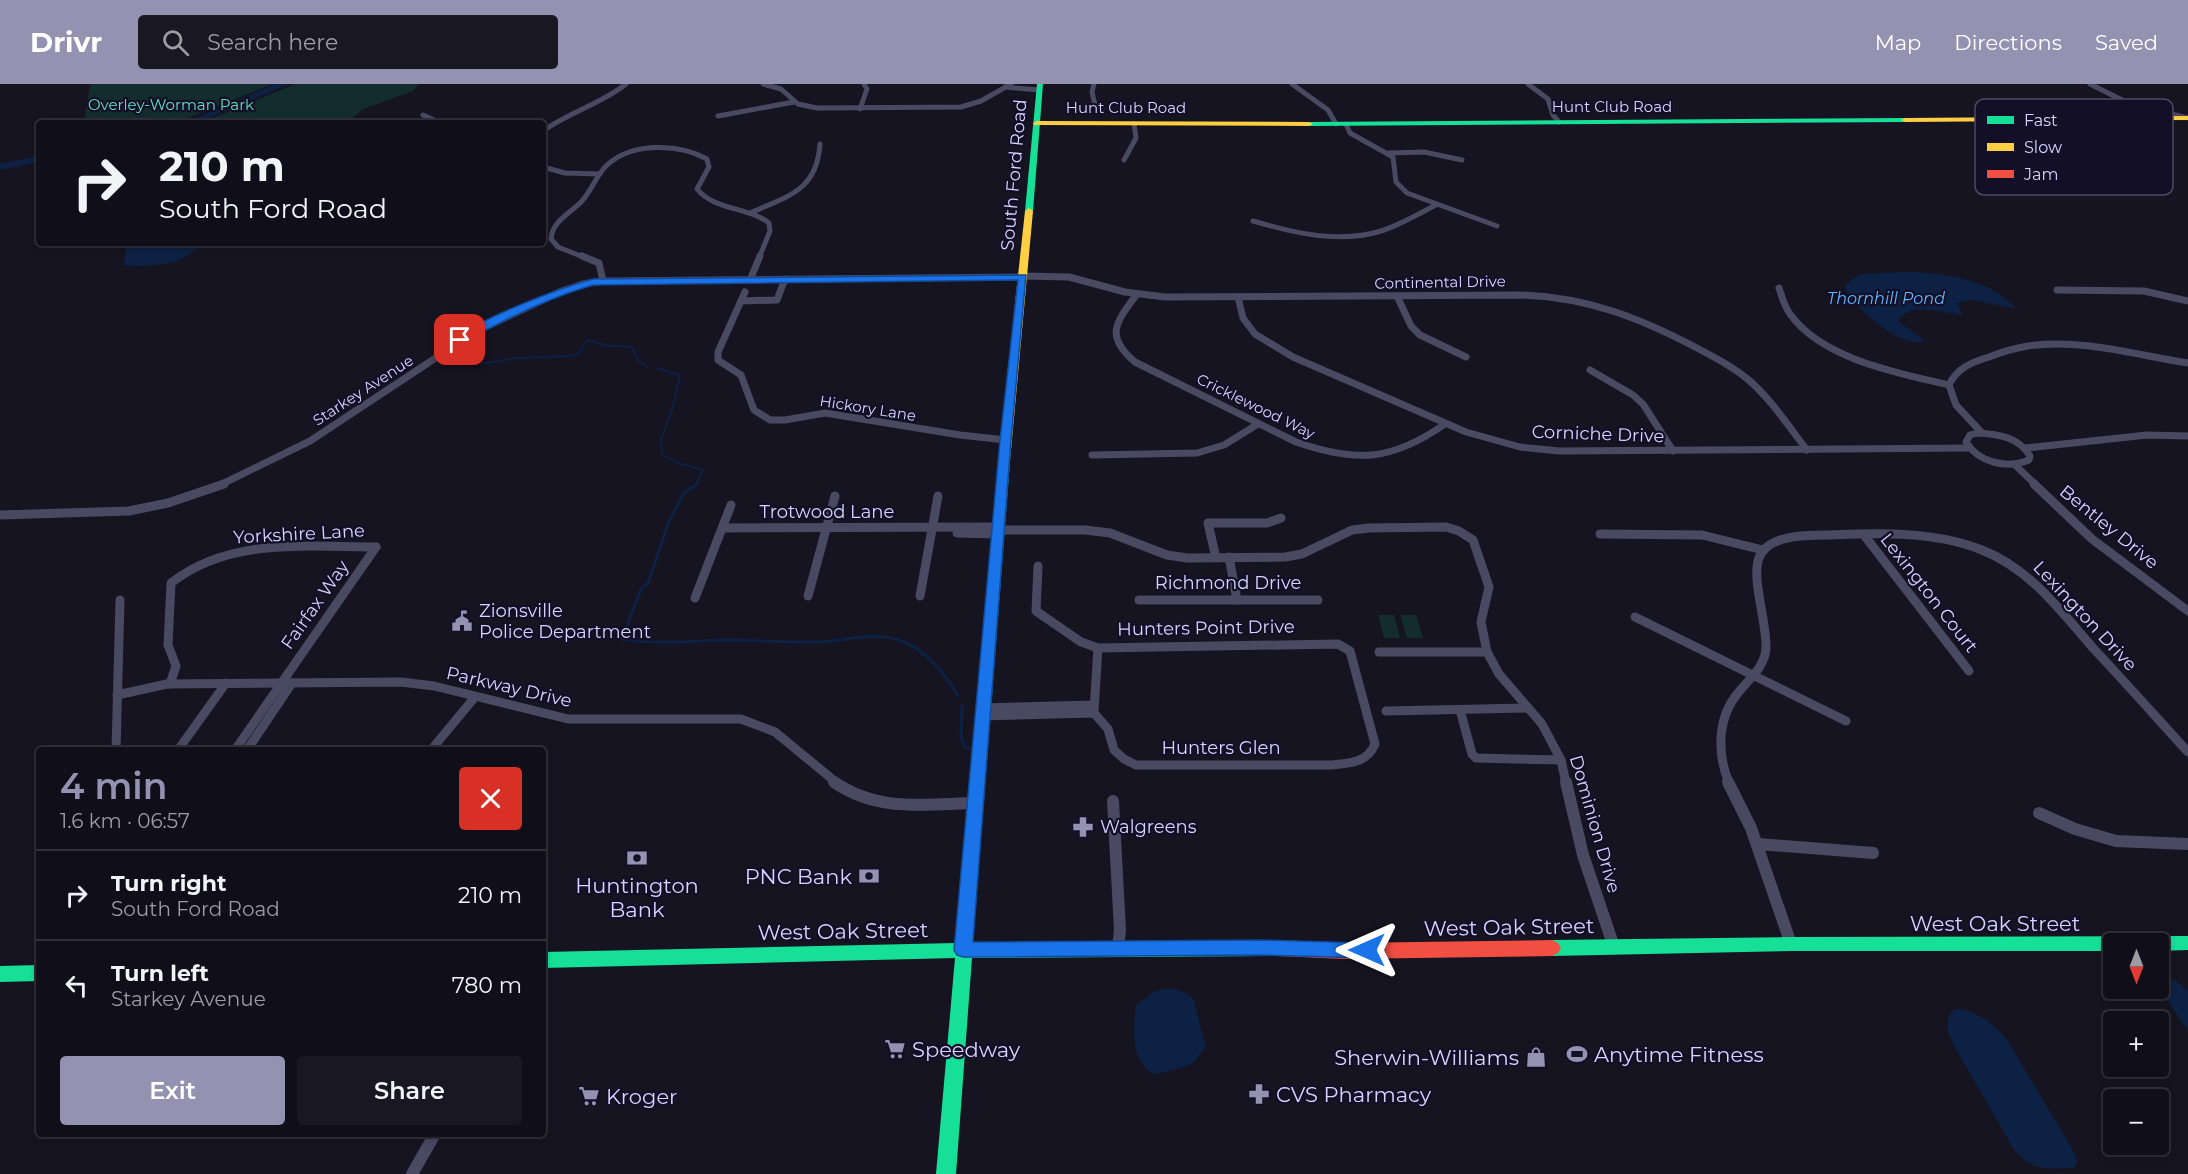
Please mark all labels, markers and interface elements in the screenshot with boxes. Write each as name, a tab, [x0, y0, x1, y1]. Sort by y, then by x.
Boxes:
search box	[138, 15, 558, 69]
text: Drivr	[30, 25, 102, 59]
icon: search	[159, 26, 192, 59]
text: Search here	[207, 29, 338, 56]
text: Map	[1875, 30, 1921, 55]
text: Directions	[1954, 30, 2062, 55]
text: Saved	[2095, 30, 2158, 55]
park label: Overley-Worman Park	[88, 95, 254, 114]
street label: Hunt Club Road	[1552, 97, 1672, 116]
street label: South Ford Road	[996, 98, 1032, 252]
street label: Hunt Club Road	[1066, 98, 1186, 117]
legend	[1975, 99, 2173, 195]
text: Fast	[2024, 111, 2058, 130]
text: Slow	[2024, 138, 2062, 157]
text: 210 m	[159, 140, 285, 192]
icon: right	[60, 144, 138, 222]
text: Jam	[2023, 165, 2058, 184]
text: South Ford Road	[159, 192, 387, 225]
street label: Continental Drive	[1374, 271, 1506, 293]
water label: Thornhill Pond	[1827, 289, 1945, 308]
pin	[434, 314, 485, 365]
icon: arrive	[443, 323, 476, 356]
street label: Starkey Avenue	[309, 350, 417, 430]
street label: Cricklewood Way	[1194, 369, 1319, 443]
street label: Hickory Lane	[818, 391, 918, 425]
street label: Corniche Drive	[1531, 421, 1665, 447]
street label: Bentley Drive	[2055, 480, 2163, 574]
street label: Trotwood Lane	[760, 501, 895, 523]
street label: Yorkshire Lane	[233, 520, 366, 548]
street label: Lexington Court	[1875, 529, 1983, 657]
street label: Fairfax Way	[276, 556, 354, 654]
street label: Lexington Drive	[2028, 556, 2142, 676]
street label: Richmond Drive	[1155, 572, 1301, 594]
place label: Zionsville Police Department	[479, 600, 651, 643]
public building icon: Zionsville Police Department	[450, 609, 474, 633]
street label: Hunters Point Drive	[1117, 615, 1295, 641]
street label: Parkway Drive	[444, 662, 574, 712]
street label: Hunters Glen	[1161, 737, 1281, 759]
street label: Dominion Drive	[1565, 753, 1625, 896]
text: 4 min	[60, 764, 167, 808]
button: close	[459, 767, 522, 830]
text: 1.6 km · 06:57	[60, 809, 190, 833]
pharmacy icon: Walgreens	[1071, 815, 1095, 839]
place label: Walgreens	[1100, 816, 1197, 838]
bank icon: Huntington Bank	[625, 846, 649, 870]
place label: PNC Bank	[745, 864, 852, 889]
bank icon: PNC Bank	[857, 864, 881, 888]
text: Turn right	[111, 870, 226, 897]
place label: Huntington Bank	[575, 873, 699, 922]
icon: right	[60, 879, 93, 912]
text: 210 m	[458, 882, 522, 909]
text: South Ford Road	[111, 897, 280, 921]
street label: West Oak Street	[1910, 911, 2080, 936]
street label: West Oak Street	[1423, 913, 1595, 941]
street label: West Oak Street	[757, 917, 929, 945]
position arrow	[1335, 918, 1399, 982]
north arrow	[2103, 933, 2169, 999]
map controls	[2103, 933, 2169, 1155]
text: Turn left	[111, 960, 209, 987]
icon: left	[60, 969, 93, 1002]
text: 780 m	[452, 972, 522, 999]
text: Starkey Avenue	[111, 987, 266, 1011]
button: +	[2103, 1011, 2169, 1077]
supermarket icon: Speedway	[883, 1037, 907, 1061]
place label: Speedway	[912, 1037, 1021, 1062]
sports icon: Anytime Fitness	[1565, 1042, 1589, 1066]
place label: Anytime Fitness	[1594, 1042, 1764, 1067]
place label: Sherwin-Williams	[1334, 1045, 1519, 1070]
shop icon: Sherwin-Williams	[1524, 1045, 1548, 1069]
button: Exit	[60, 1056, 285, 1125]
button: Share	[297, 1056, 522, 1125]
pharmacy icon: CVS Pharmacy	[1247, 1082, 1271, 1106]
place label: CVS Pharmacy	[1276, 1082, 1432, 1107]
supermarket icon: Kroger	[577, 1084, 601, 1108]
place label: Kroger	[606, 1084, 678, 1109]
button: −	[2103, 1089, 2169, 1155]

